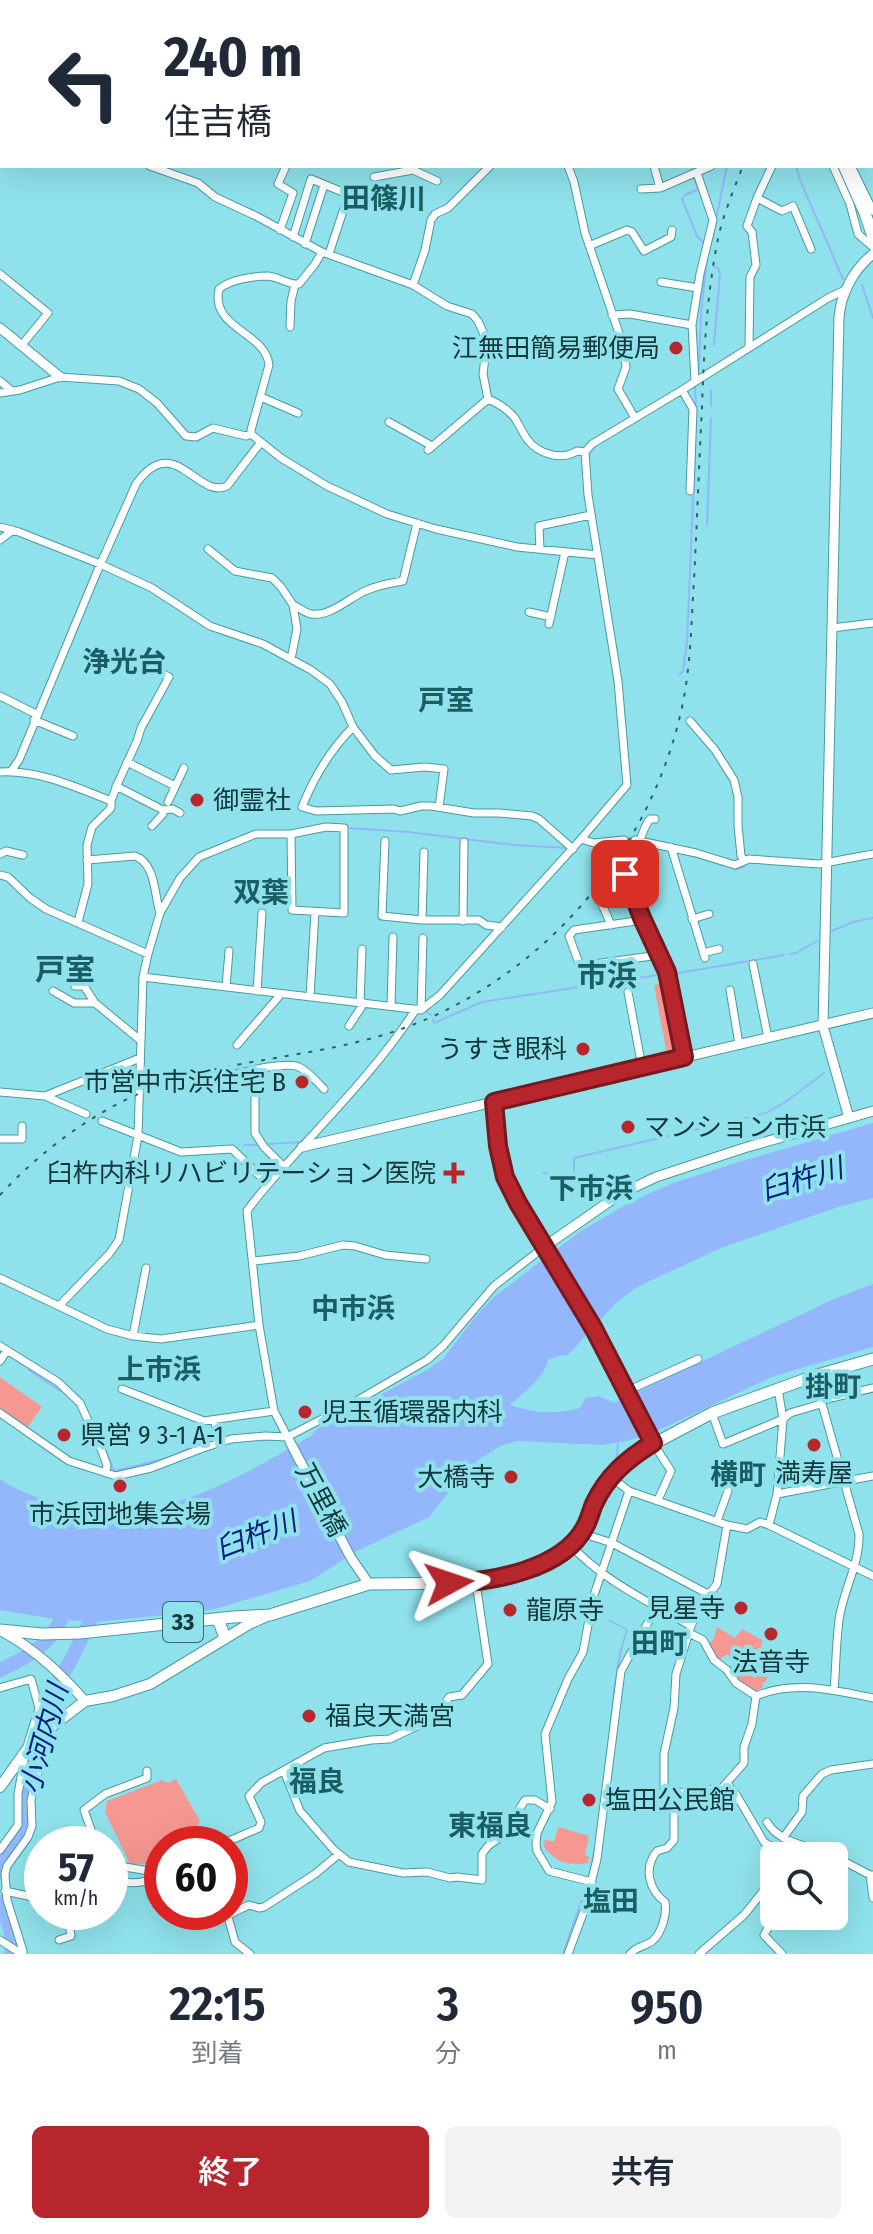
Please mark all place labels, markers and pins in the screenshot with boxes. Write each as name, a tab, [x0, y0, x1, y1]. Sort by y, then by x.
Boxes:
place label: 江無田簡易郵便局	[452, 333, 660, 364]
marker: 江無田簡易郵便局	[667, 339, 685, 357]
place label: 御霊社	[213, 785, 291, 816]
marker: 御霊社	[188, 791, 206, 809]
pin	[591, 840, 659, 908]
place label: うすき眼科	[437, 1034, 567, 1065]
marker: うすき眼科	[574, 1040, 592, 1058]
place label: 市営中市浜住宅 B	[84, 1067, 286, 1098]
marker: 市営中市浜住宅 B	[293, 1073, 311, 1091]
place label: マンション市浜	[644, 1112, 826, 1143]
marker: マンション市浜	[619, 1118, 637, 1136]
place label: 臼杵内科リハビリテーション医院	[47, 1158, 436, 1189]
marker: 臼杵内科リハビリテーション医院	[443, 1162, 465, 1184]
place label: 児玉循環器内科	[321, 1397, 503, 1428]
marker: 児玉循環器内科	[296, 1403, 314, 1421]
place label: 県営 9 3-1 A-1	[80, 1420, 224, 1451]
marker: 県営 9 3-1 A-1	[55, 1426, 73, 1444]
marker: 満寿屋	[805, 1436, 823, 1454]
place label: 満寿屋	[775, 1458, 853, 1489]
place label: 大橋寺	[417, 1462, 495, 1493]
marker: 大橋寺	[502, 1468, 520, 1486]
marker: 市浜団地集会場	[111, 1477, 129, 1495]
place label: 市浜団地集会場	[29, 1499, 211, 1530]
place label: 見星寺	[647, 1593, 725, 1624]
place label: 龍原寺	[526, 1595, 604, 1626]
marker: 見星寺	[732, 1599, 750, 1617]
marker: 龍原寺	[501, 1601, 519, 1619]
marker: 法音寺	[762, 1625, 780, 1643]
place label: 法音寺	[732, 1647, 810, 1678]
place label: 福良天満宮	[325, 1701, 455, 1732]
marker: 福良天満宮	[300, 1707, 318, 1725]
place label: 塩田公民館	[605, 1785, 735, 1816]
marker: 塩田公民館	[580, 1791, 598, 1809]

